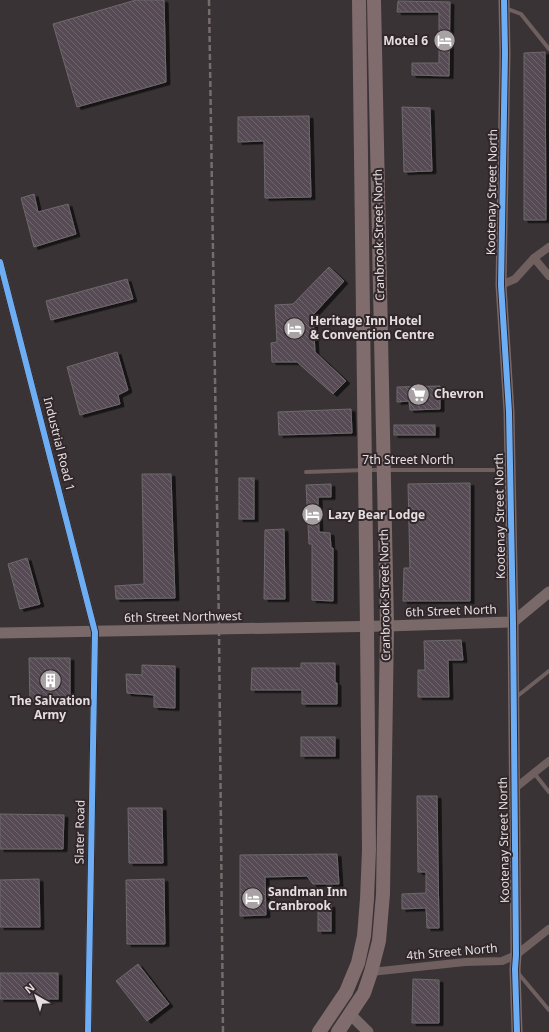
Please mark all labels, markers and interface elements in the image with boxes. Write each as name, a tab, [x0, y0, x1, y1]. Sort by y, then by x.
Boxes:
hotel icon: Motel 6	[431, 28, 457, 54]
place label: Motel 6	[383, 32, 428, 49]
street label: Kootenay Street North	[482, 129, 501, 255]
street label: Cranbrook Street North	[369, 169, 388, 301]
place label: Heritage Inn Hotel & Convention Centre	[310, 312, 434, 343]
hotel icon: Heritage Inn Hotel & Convention Centre	[282, 315, 308, 341]
supermarket icon: Chevron	[405, 381, 431, 407]
place label: Chevron	[434, 385, 484, 402]
street label: Industrial Road 1	[40, 395, 79, 493]
street label: 7th Street North	[362, 451, 454, 468]
street label: Kootenay Street North	[490, 453, 509, 579]
hotel icon: Lazy Bear Lodge	[300, 502, 326, 528]
place label: Lazy Bear Lodge	[328, 506, 425, 523]
street label: Cranbrook Street North	[375, 529, 394, 661]
street label: 6th Street North	[405, 600, 497, 621]
street label: 6th Street Northwest	[124, 607, 243, 626]
building icon: The Salvation Army	[37, 667, 63, 693]
place label: The Salvation Army	[10, 692, 90, 723]
street label: Kootenay Street North	[494, 777, 513, 903]
street label: Slater Road	[70, 800, 89, 864]
place label: Sandman Inn Cranbrook	[268, 883, 347, 914]
hotel icon: Sandman Inn Cranbrook	[240, 886, 266, 912]
street label: 4th Street North	[406, 939, 498, 964]
north arrow	[16, 976, 56, 1016]
text: N	[21, 979, 38, 996]

